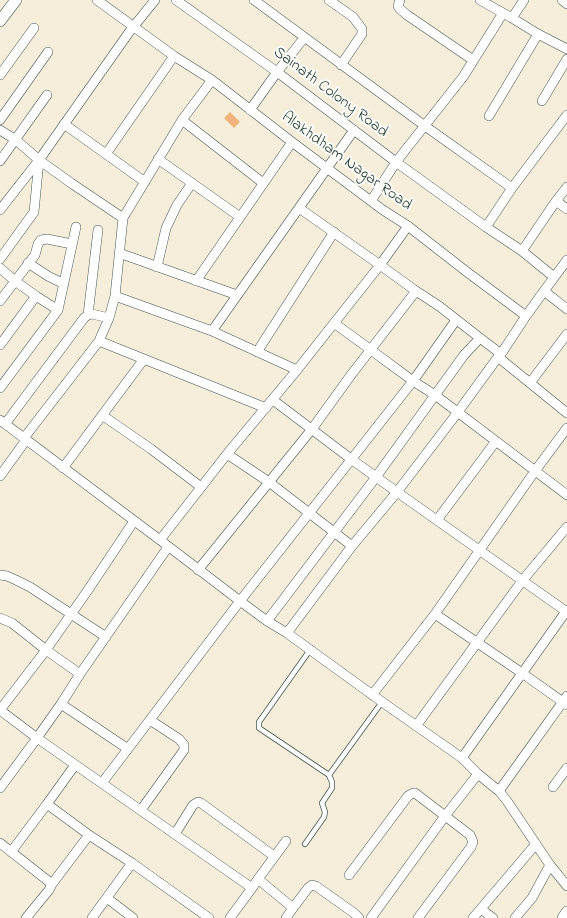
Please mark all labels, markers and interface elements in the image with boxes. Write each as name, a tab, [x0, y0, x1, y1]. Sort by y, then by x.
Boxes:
street label: Sainath Colony Road	[269, 44, 391, 142]
street label: Alakhdham Nagar Road	[277, 108, 415, 216]

